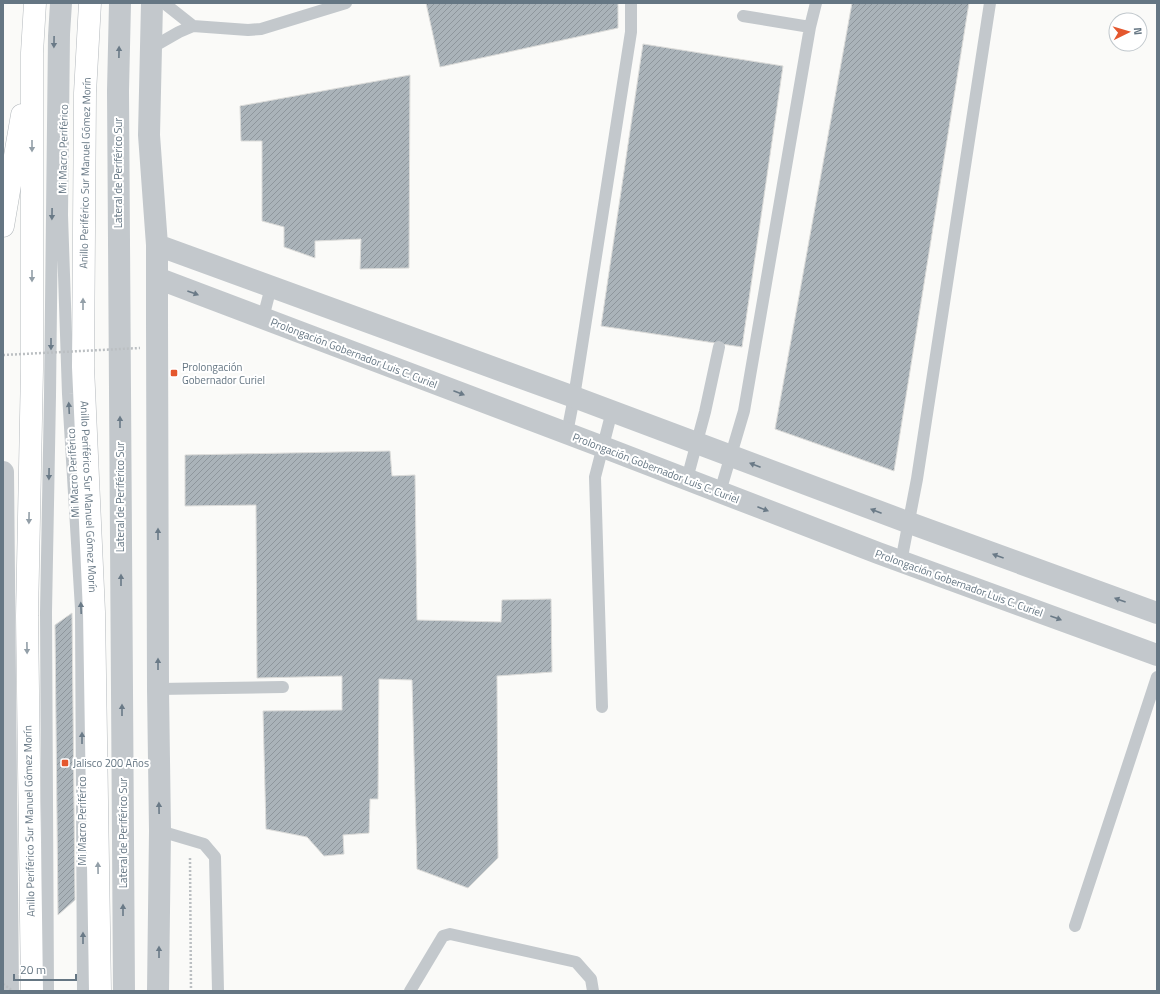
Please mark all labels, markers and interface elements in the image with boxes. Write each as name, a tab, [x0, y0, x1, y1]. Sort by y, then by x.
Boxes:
north arrow	[1108, 12, 1148, 52]
text: N	[1130, 27, 1146, 36]
one-way arrow	[51, 36, 57, 49]
one-way arrow	[116, 45, 122, 58]
street label: Anillo Periférico Sur Manuel Gómez Morín	[75, 77, 95, 269]
street label: Mi Macro Periférico	[54, 104, 72, 194]
street label: Lateral de Periférico Sur	[110, 118, 126, 228]
one-way arrow	[29, 140, 35, 153]
one-way arrow	[49, 208, 55, 221]
one-way arrow	[29, 270, 35, 283]
one-way arrow	[187, 290, 199, 296]
one-way arrow	[80, 297, 86, 310]
street label: Prolongación Gobernador Luis C. Curiel	[268, 314, 440, 392]
one-way arrow	[48, 338, 54, 351]
place label: Prolongación Gobernador Curiel	[182, 359, 265, 388]
marker: Prolongación Gobernador Curiel	[169, 368, 179, 378]
one-way arrow	[453, 390, 465, 396]
one-way arrow	[66, 401, 72, 414]
street label: Anillo Periférico Sur Manuel Gómez Morín	[77, 401, 101, 593]
one-way arrow	[117, 415, 123, 428]
street label: Mi Macro Periférico	[63, 428, 83, 518]
street label: Prolongación Gobernador Luis C. Curiel	[570, 429, 742, 507]
street label: Lateral de Periférico Sur	[112, 442, 128, 552]
one-way arrow	[748, 461, 760, 467]
one-way arrow	[45, 468, 52, 480]
one-way arrow	[758, 507, 770, 513]
one-way arrow	[870, 507, 882, 513]
one-way arrow	[26, 512, 32, 525]
one-way arrow	[155, 527, 161, 540]
street label: Prolongación Gobernador Luis C. Curiel	[873, 545, 1045, 621]
one-way arrow	[992, 552, 1004, 558]
one-way arrow	[118, 573, 124, 586]
one-way arrow	[1114, 597, 1126, 603]
one-way arrow	[78, 601, 84, 614]
one-way arrow	[1050, 615, 1062, 621]
one-way arrow	[24, 642, 30, 655]
one-way arrow	[155, 657, 161, 670]
one-way arrow	[119, 703, 125, 716]
street label: Anillo Periférico Sur Manuel Gómez Morín	[19, 725, 39, 917]
one-way arrow	[79, 731, 85, 744]
place label: Jalisco 200 Años	[73, 755, 149, 771]
marker: Jalisco 200 Años	[60, 758, 70, 768]
street label: Mi Macro Periférico	[74, 776, 90, 866]
street label: Lateral de Periférico Sur	[115, 778, 131, 888]
one-way arrow	[156, 802, 163, 814]
one-way arrow	[95, 861, 101, 874]
one-way arrow	[120, 903, 126, 916]
one-way arrow	[80, 931, 86, 944]
one-way arrow	[156, 945, 162, 958]
scale bar	[14, 956, 76, 982]
text: 20 m	[20, 960, 46, 979]

